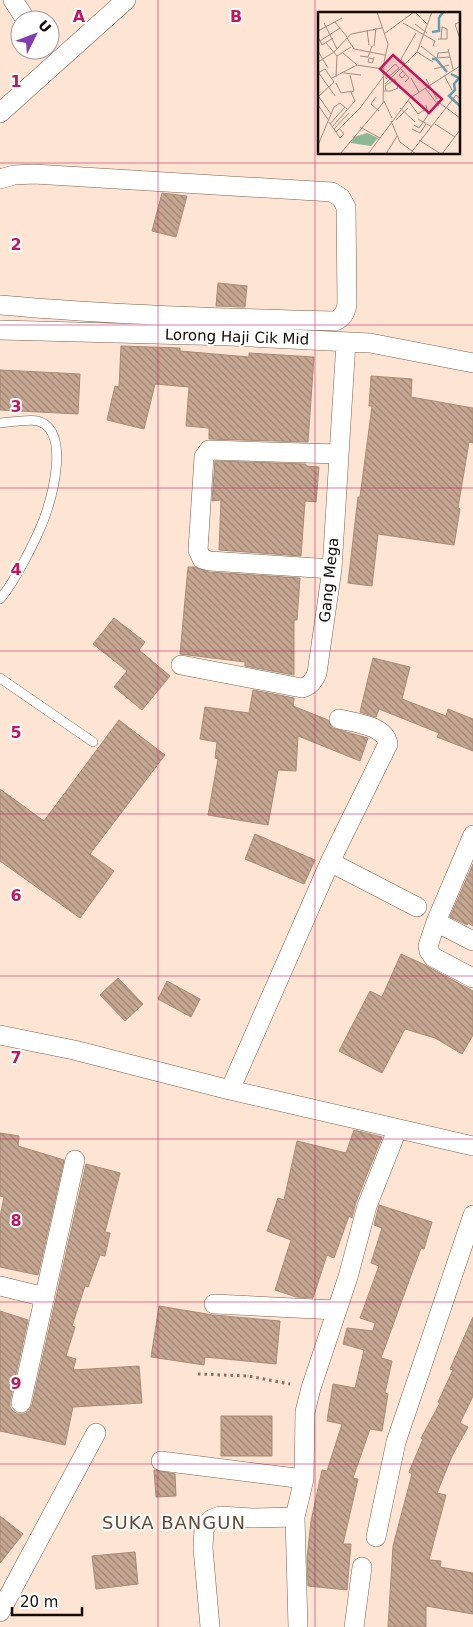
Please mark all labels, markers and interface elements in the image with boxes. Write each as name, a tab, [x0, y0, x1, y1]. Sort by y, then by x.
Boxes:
text: A	[73, 7, 86, 26]
text: B	[230, 7, 242, 26]
north arrow	[10, 10, 60, 60]
inset map	[318, 12, 460, 155]
text: U	[35, 17, 54, 36]
text: 1	[10, 72, 22, 91]
text: 2	[10, 235, 22, 254]
street label: Lorong Haji Cik Mid	[165, 325, 309, 349]
text: 3	[10, 397, 22, 416]
street label: Gang Mega	[316, 537, 342, 623]
text: 4	[10, 560, 22, 579]
text: 5	[10, 723, 22, 742]
text: 6	[10, 886, 22, 905]
text: 7	[10, 1048, 22, 1067]
text: 8	[10, 1211, 22, 1230]
text: 9	[10, 1374, 22, 1393]
district label: SUKA BANGUN	[102, 1512, 246, 1533]
scale bar	[12, 1584, 82, 1616]
text: 20 m	[20, 1593, 58, 1611]

